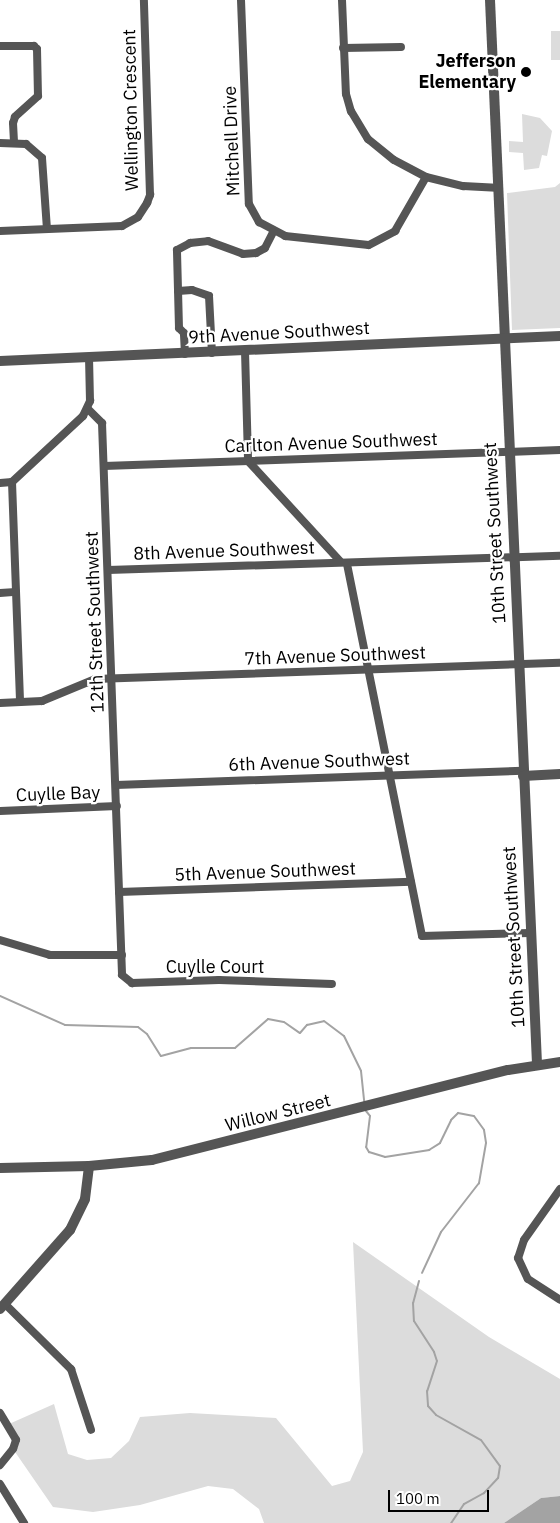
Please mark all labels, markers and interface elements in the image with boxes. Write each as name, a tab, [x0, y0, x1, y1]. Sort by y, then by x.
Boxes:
street label: Wellington Crescent	[119, 29, 143, 191]
place label: Jefferson Elementary	[418, 51, 516, 94]
marker: Jefferson Elementary	[520, 66, 532, 78]
street label: Mitchell Drive	[219, 86, 245, 196]
street label: 9th Avenue Southwest	[188, 317, 370, 349]
street label: Carlton Avenue Southwest	[224, 428, 438, 458]
street label: 10th Street Southwest	[479, 442, 511, 624]
street label: 12th Street Southwest	[81, 531, 109, 713]
street label: 8th Avenue Southwest	[133, 537, 315, 565]
street label: 7th Avenue Southwest	[244, 642, 426, 670]
street label: 6th Avenue Southwest	[228, 748, 410, 776]
street label: Cuylle Bay	[15, 782, 101, 806]
street label: 10th Street Southwest	[498, 846, 530, 1028]
street label: 5th Avenue Southwest	[174, 858, 356, 886]
street label: Cuylle Court	[166, 956, 264, 978]
street label: Willow Street	[223, 1089, 333, 1137]
scale bar	[390, 1480, 491, 1512]
text: 100 m	[396, 1489, 440, 1508]

